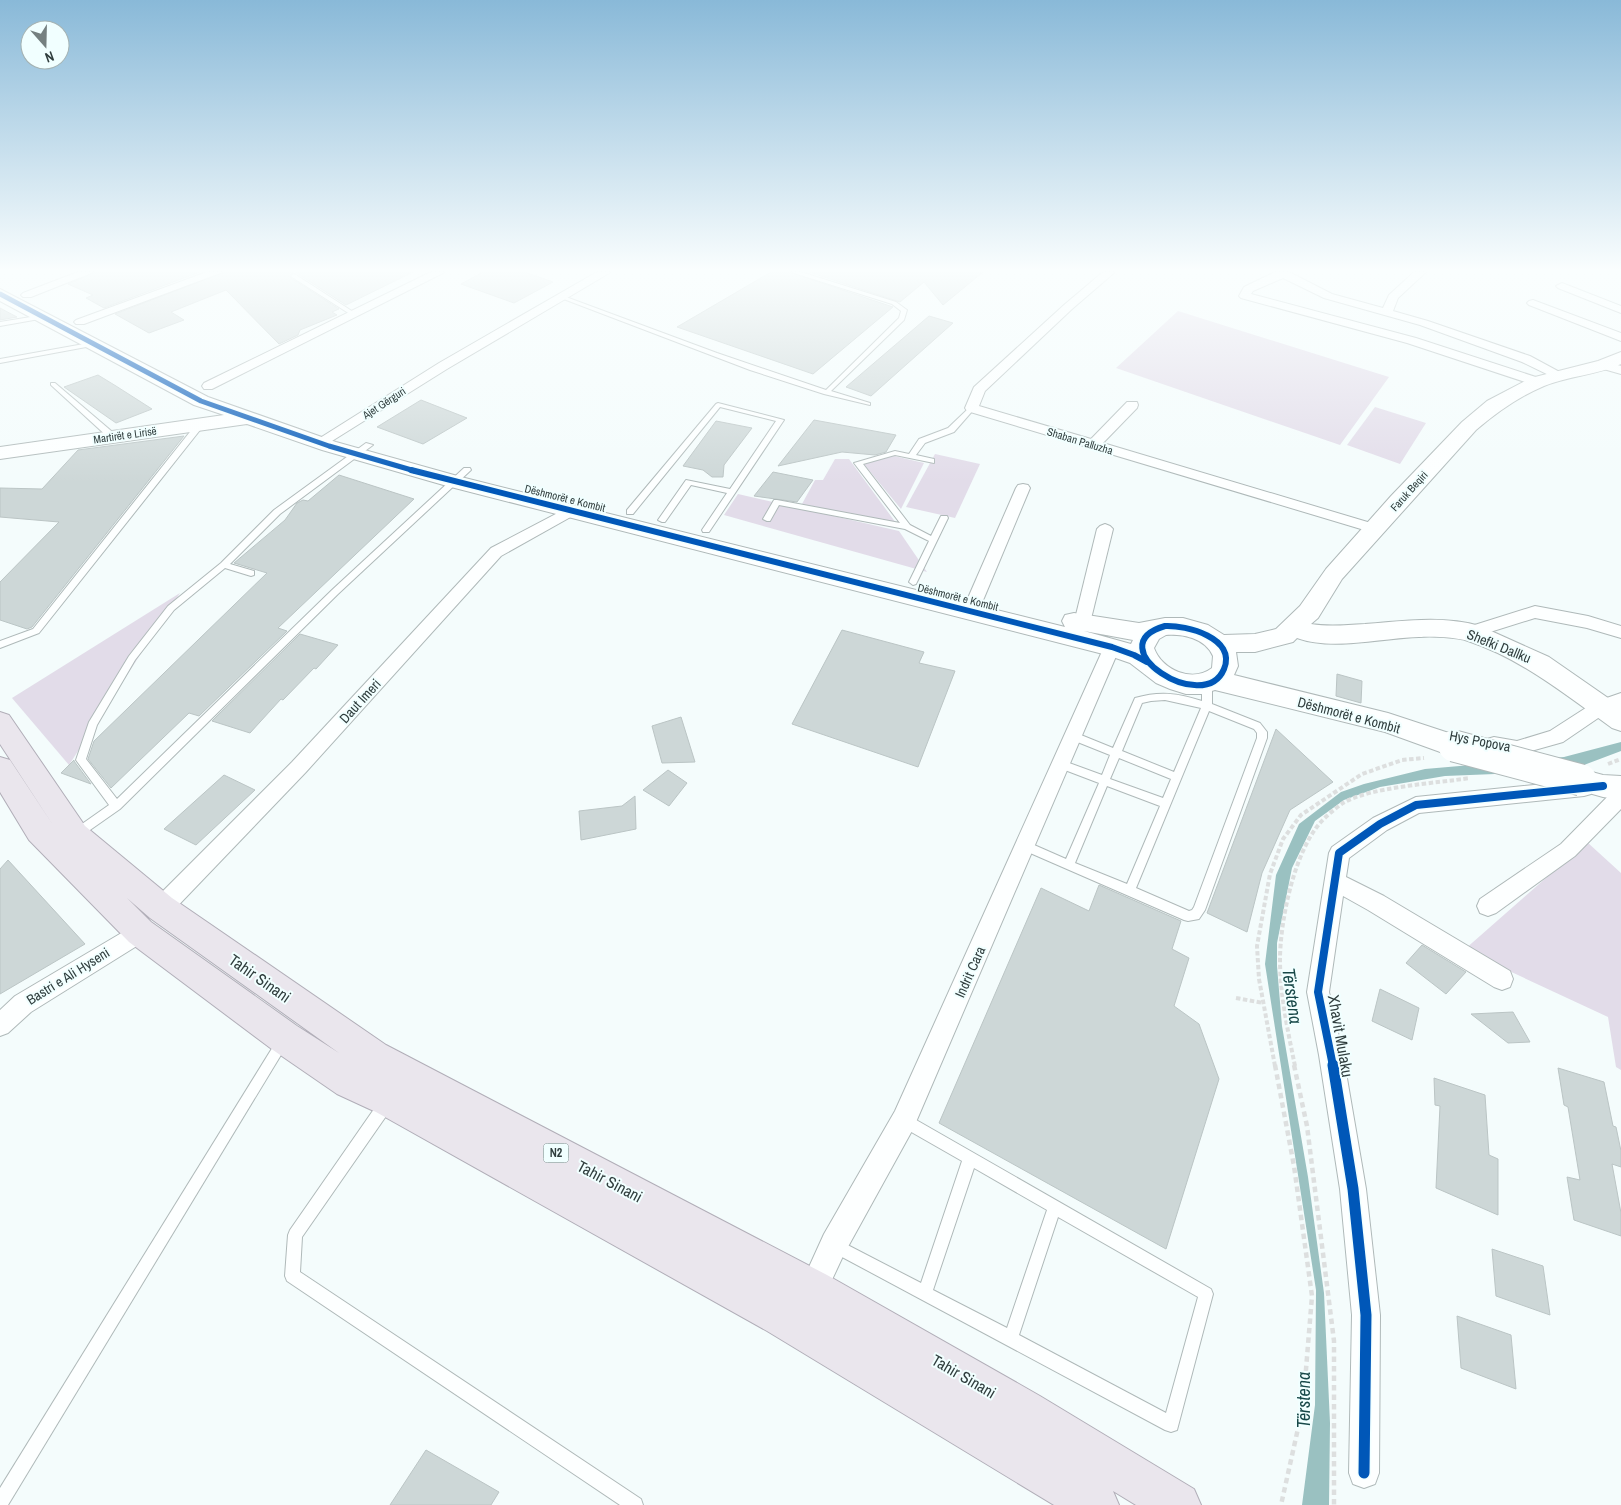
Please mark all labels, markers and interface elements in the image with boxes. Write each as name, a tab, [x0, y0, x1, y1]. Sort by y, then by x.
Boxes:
north arrow	[20, 20, 70, 70]
text: N	[42, 47, 56, 67]
street label: Ajet Gërguri	[359, 384, 408, 423]
street label: Martirët e Lirisë	[92, 424, 158, 446]
street label: Shaban Palluzha	[1045, 424, 1115, 458]
street label: Faruk Beqiri	[1387, 468, 1431, 514]
street label: Dëshmorët e Kombit	[523, 481, 607, 515]
street label: Dëshmorët e Kombit	[916, 580, 1000, 614]
street label: Shefki Dallku	[1464, 625, 1534, 667]
street label: Daut Imeri	[335, 675, 385, 727]
street label: Dëshmorët e Kombit	[1296, 693, 1402, 737]
street label: Hys Popova	[1448, 726, 1513, 756]
street label: Bastri e Ali Hyseni	[23, 943, 113, 1009]
street label: Indrit Cara	[951, 943, 989, 1000]
street label: Tahir Sinani	[225, 949, 295, 1007]
water label: Tërstena	[1276, 966, 1309, 1026]
street label: Xhavit Mulaku	[1323, 993, 1359, 1079]
road number: N2	[544, 1144, 568, 1162]
street label: Tahir Sinani	[573, 1155, 647, 1207]
street label: Tahir Sinani	[928, 1349, 1000, 1403]
water label: Tërstena	[1291, 1372, 1316, 1428]

